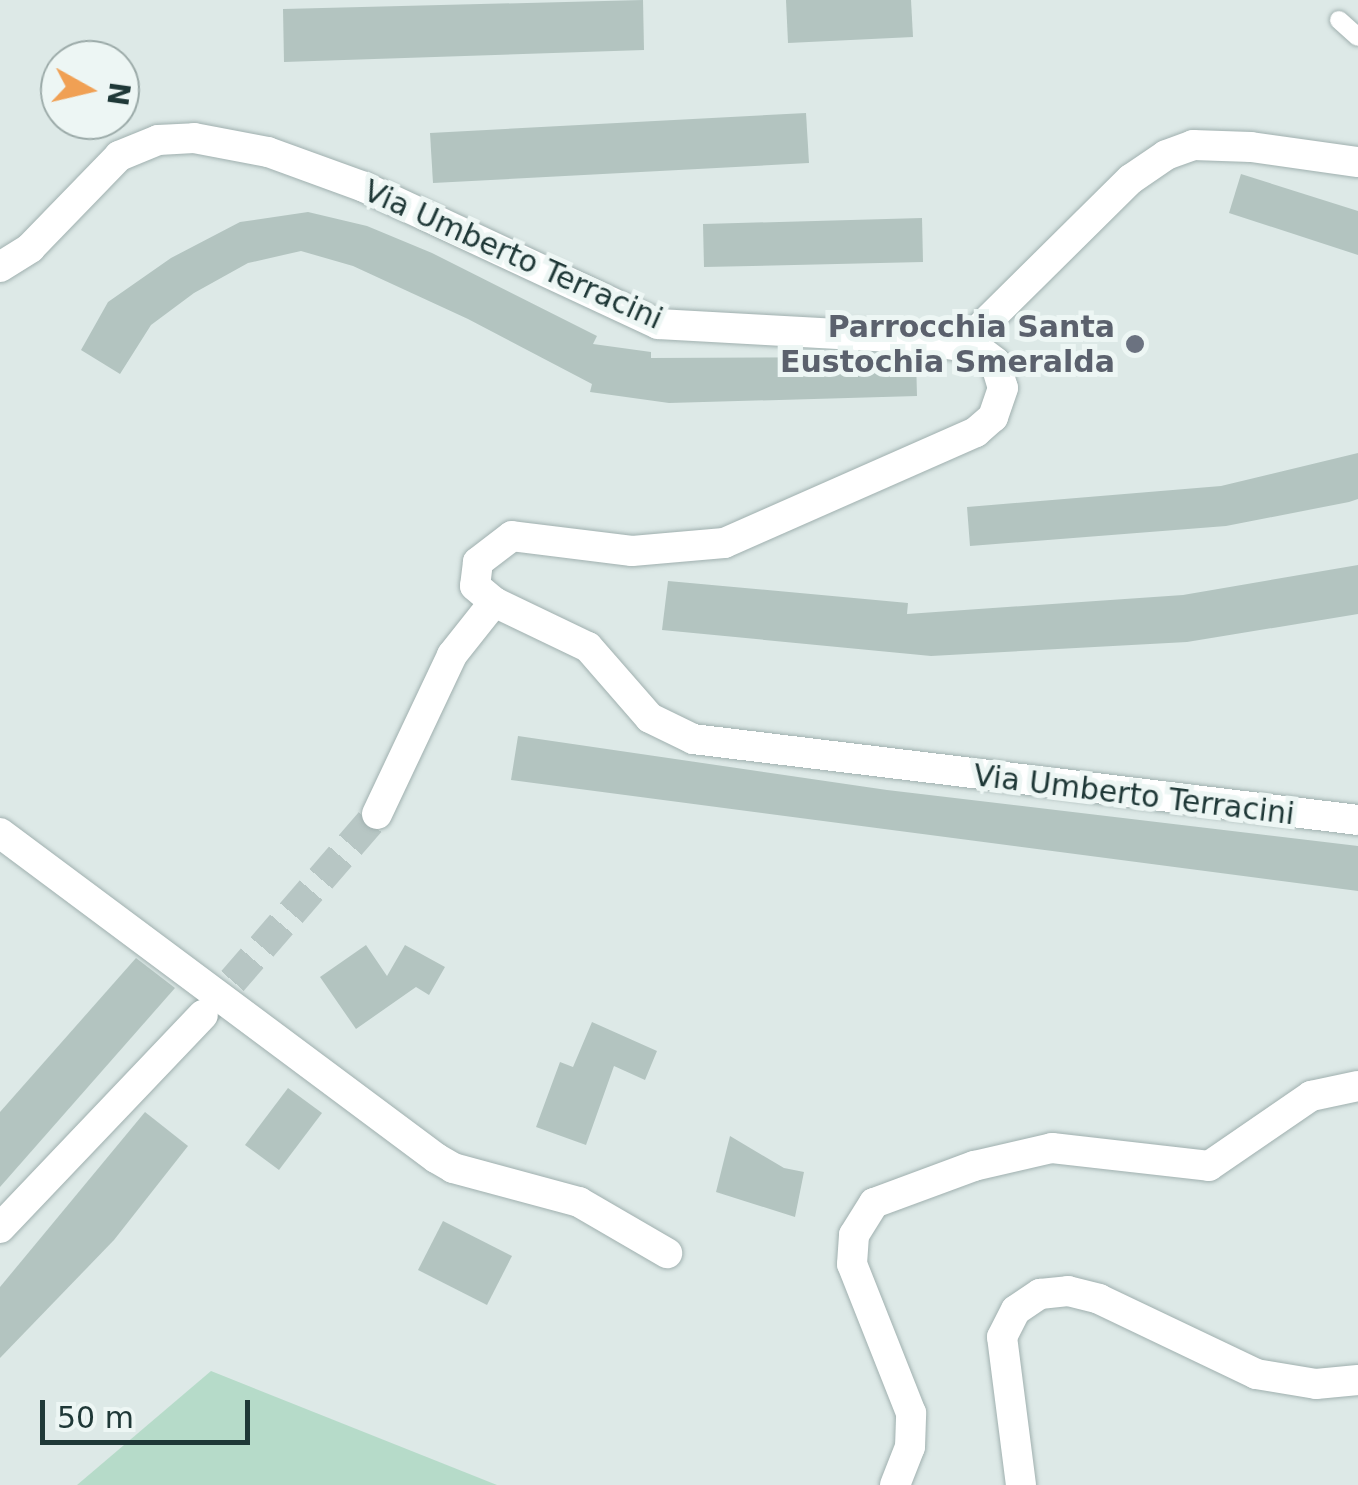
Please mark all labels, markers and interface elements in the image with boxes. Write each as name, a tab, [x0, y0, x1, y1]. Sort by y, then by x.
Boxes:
north arrow	[40, 40, 140, 140]
text: N	[100, 80, 136, 108]
street label: Via Umberto Terracini	[358, 173, 668, 337]
place label: Parrocchia Santa Eustochia Smeralda	[780, 309, 1115, 380]
marker: Parrocchia Santa Eustochia Smeralda	[1124, 333, 1146, 355]
street label: Via Umberto Terracini	[971, 757, 1297, 833]
scale bar	[45, 1380, 255, 1442]
text: 50 m	[57, 1400, 134, 1435]

